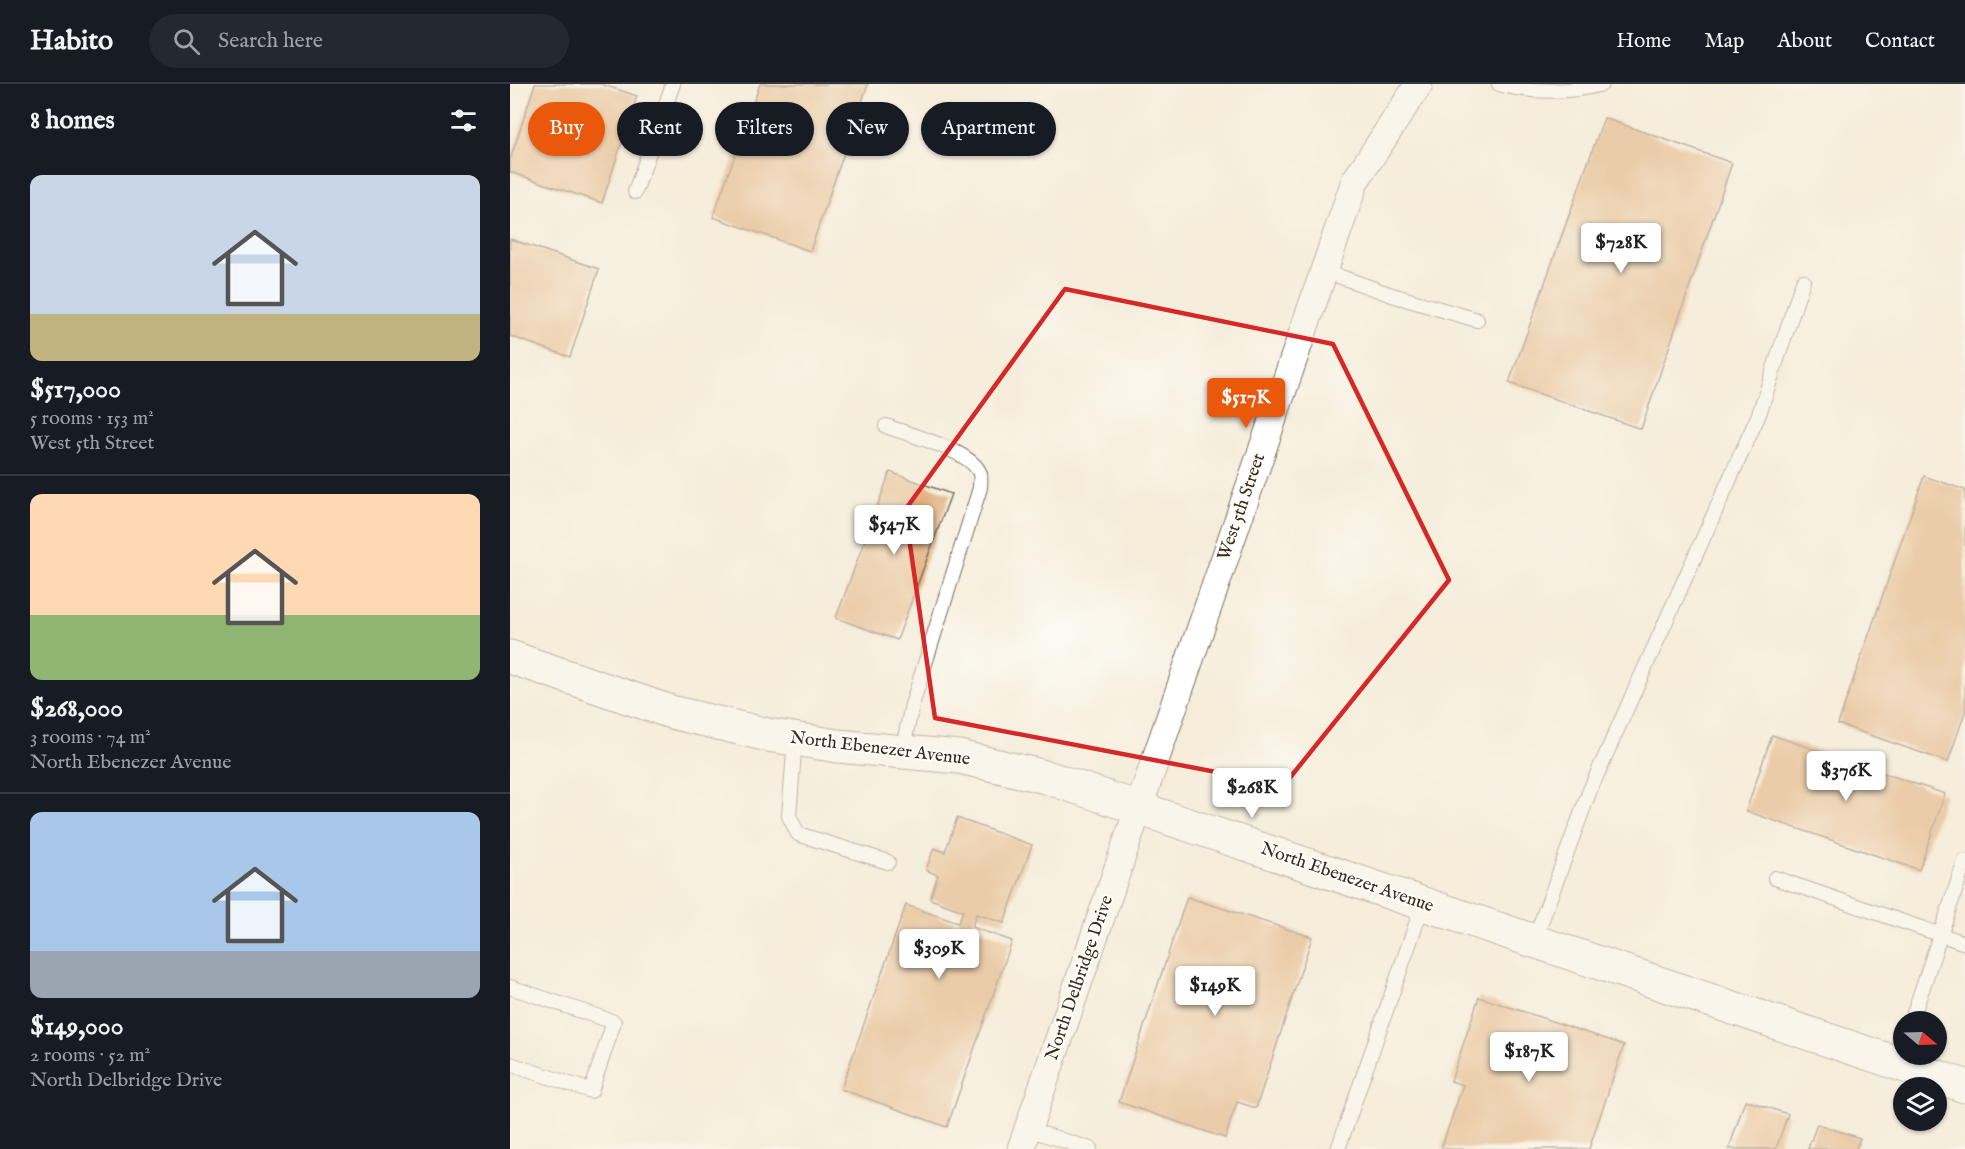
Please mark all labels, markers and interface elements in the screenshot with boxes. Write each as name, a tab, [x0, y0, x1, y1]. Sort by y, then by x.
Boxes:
search box	[149, 14, 569, 68]
text: Habito	[30, 24, 113, 59]
icon: search	[170, 25, 203, 58]
text: Search here	[218, 27, 323, 55]
text: Home	[1616, 28, 1671, 55]
text: Map	[1704, 28, 1744, 55]
text: About	[1777, 28, 1832, 55]
text: Contact	[1865, 28, 1935, 55]
chip: Buy	[528, 102, 605, 156]
chip: Rent	[617, 102, 703, 156]
chip: Filters	[715, 102, 814, 156]
chip: New	[826, 102, 909, 156]
chip: Apartment	[921, 102, 1056, 156]
text: 8 homes	[30, 104, 115, 137]
icon: filters	[447, 104, 480, 137]
icon: home	[201, 214, 309, 322]
pin: $728K	[1579, 223, 1663, 274]
text: $728K	[1595, 230, 1647, 255]
text: $517,000	[30, 373, 121, 406]
pin: $517K	[1204, 378, 1288, 429]
text: $517K	[1221, 385, 1271, 410]
text: 5 rooms · 153 m²	[30, 406, 154, 431]
text: West 5th Street	[30, 431, 154, 456]
street label: West 5th Street	[1213, 450, 1271, 564]
pin: $547K	[852, 505, 936, 556]
text: $547K	[868, 512, 920, 537]
icon: home	[201, 533, 309, 641]
text: $268,000	[30, 692, 123, 725]
text: 3 rooms · 74 m²	[30, 725, 151, 750]
street label: North Ebenezer Avenue	[789, 727, 971, 771]
text: North Ebenezer Avenue	[30, 750, 232, 775]
pin: $376K	[1804, 751, 1888, 802]
text: $376K	[1821, 758, 1871, 783]
pin: $268K	[1210, 768, 1294, 819]
text: $268K	[1226, 775, 1278, 800]
street label: North Ebenezer Avenue	[1258, 838, 1436, 918]
icon: home	[201, 851, 309, 959]
street label: North Delbridge Drive	[1041, 892, 1119, 1064]
pin: $309K	[897, 929, 981, 980]
text: $309K	[913, 936, 965, 961]
pin: $149K	[1173, 966, 1257, 1017]
text: $149K	[1189, 973, 1241, 998]
text: $149,000	[30, 1010, 123, 1043]
north arrow	[1893, 1011, 1947, 1065]
map controls	[1893, 1011, 1947, 1131]
pin: $187K	[1487, 1032, 1571, 1083]
text: $187K	[1504, 1039, 1554, 1064]
text: 2 rooms · 52 m²	[30, 1043, 150, 1068]
text: North Delbridge Drive	[30, 1068, 222, 1093]
button: layers	[1893, 1077, 1947, 1131]

